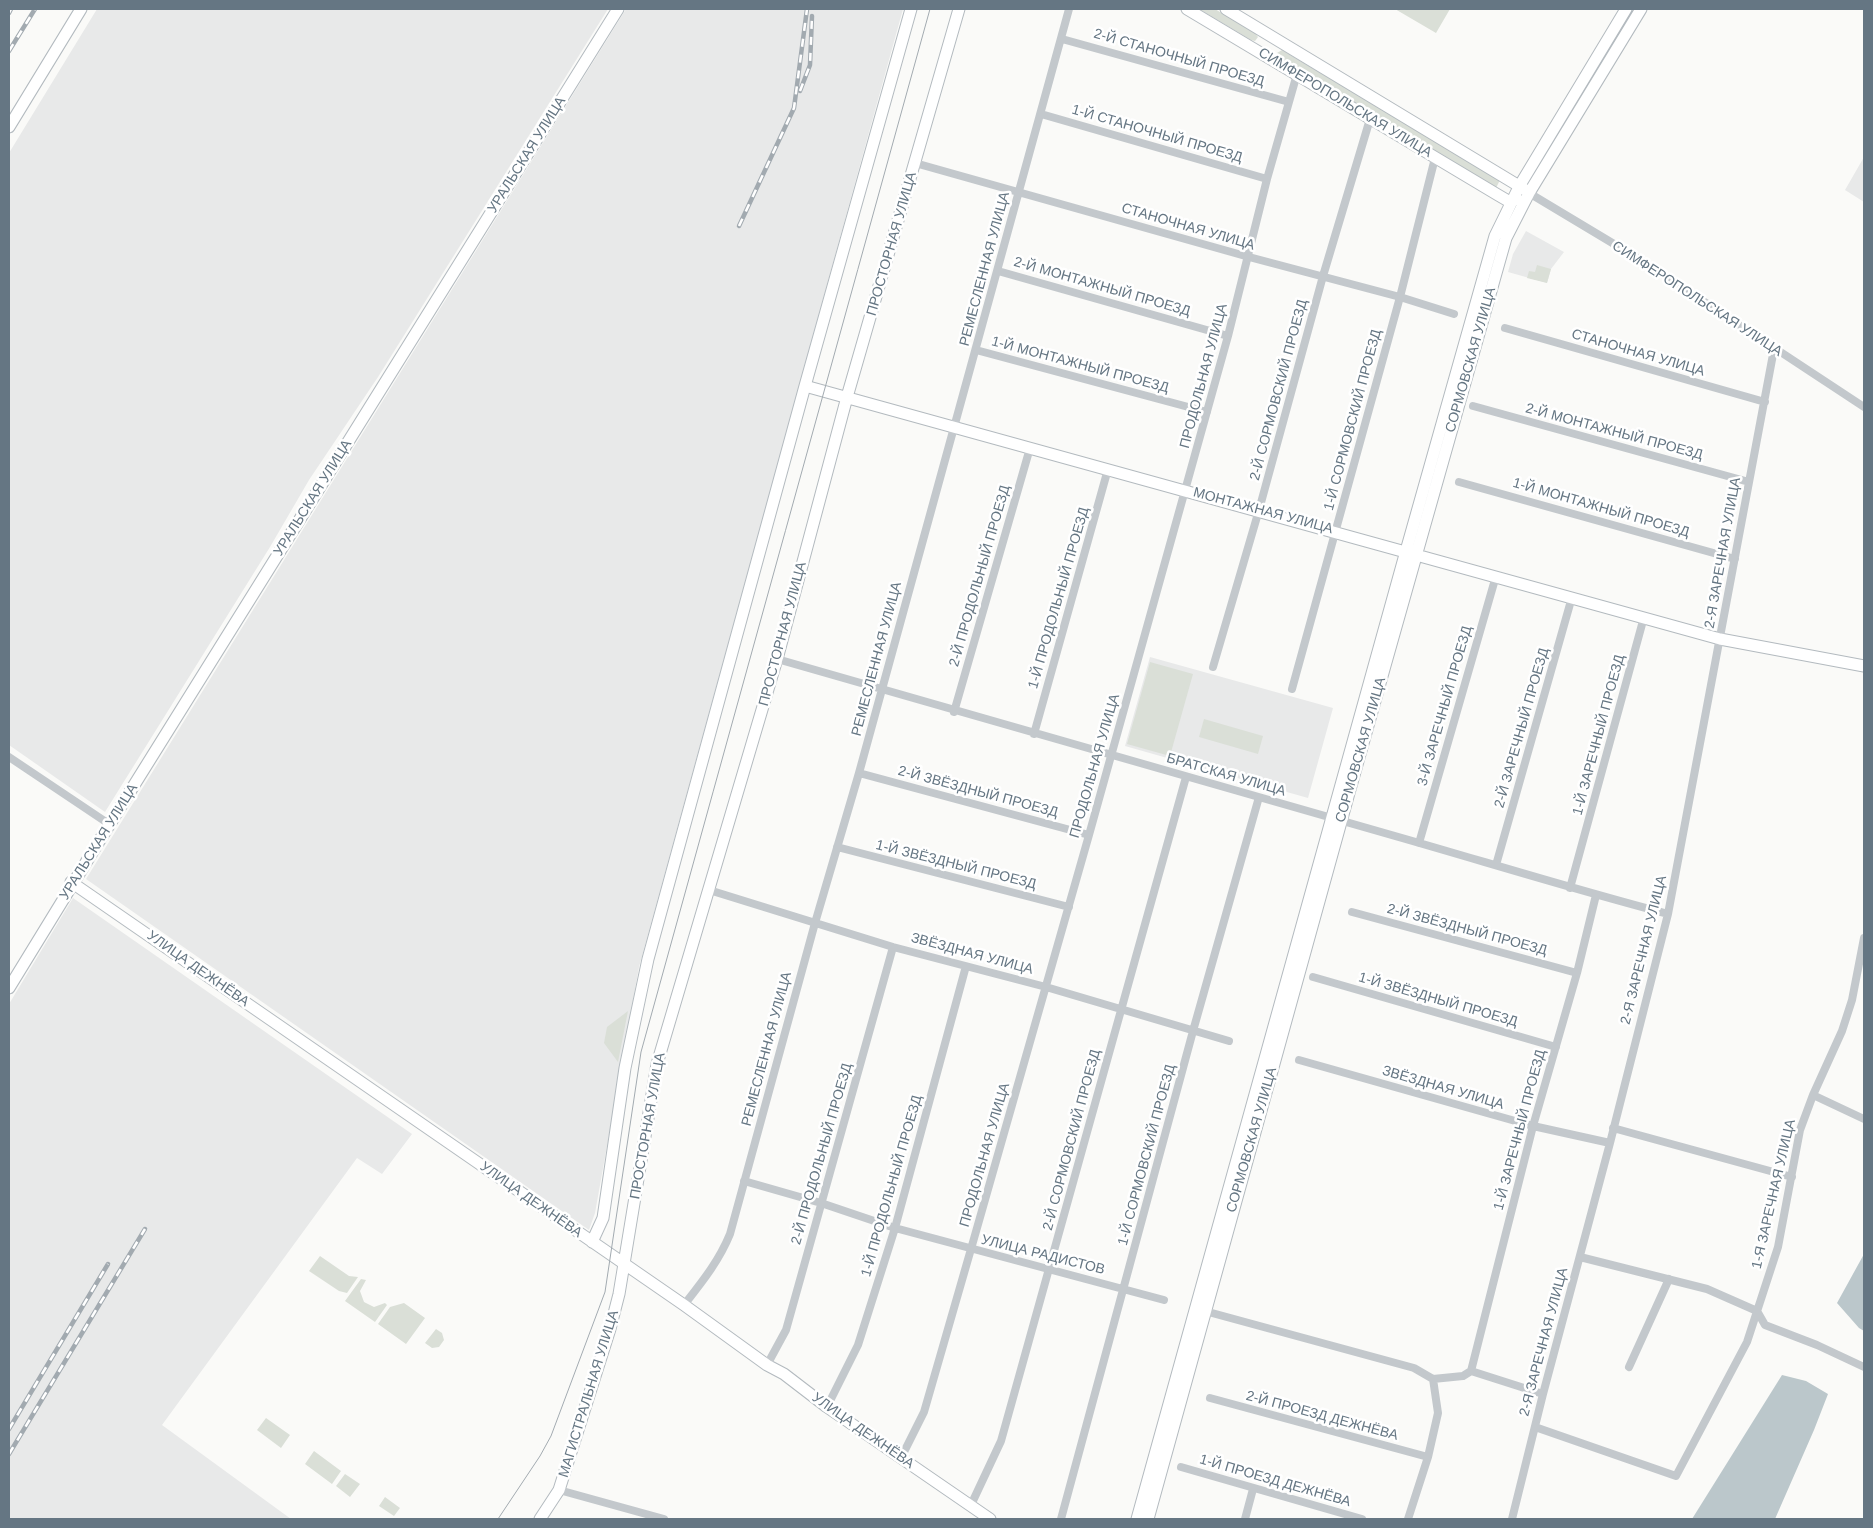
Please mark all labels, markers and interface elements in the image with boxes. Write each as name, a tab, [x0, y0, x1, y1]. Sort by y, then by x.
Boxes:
street label: 2-Й СТАНОЧНЫЙ ПРОЕЗД	[1092, 26, 1266, 90]
street label: СИМФЕРОПОЛЬСКАЯ УЛИЦА	[1255, 44, 1435, 162]
street label: УРАЛЬСКАЯ УЛИЦА	[484, 94, 570, 216]
street label: 1-Й СТАНОЧНЫЙ ПРОЕЗД	[1070, 102, 1244, 166]
street label: ПРОСТОРНАЯ УЛИЦА	[863, 170, 921, 318]
street label: РЕМЕСЛЕННАЯ УЛИЦА	[956, 190, 1014, 348]
street label: СТАНОЧНАЯ УЛИЦА	[1119, 200, 1257, 254]
street label: СИМФЕРОПОЛЬСКАЯ УЛИЦА	[1609, 238, 1785, 360]
street label: 2-Й МОНТАЖНЫЙ ПРОЕЗД	[1012, 254, 1192, 320]
street label: СОРМОВСКАЯ УЛИЦА	[1442, 285, 1500, 435]
street label: 2-Й СОРМОВСКИЙ ПРОЕЗД	[1247, 298, 1311, 482]
street label: ПРОДОЛЬНАЯ УЛИЦА	[1177, 302, 1231, 450]
street label: СТАНОЧНАЯ УЛИЦА	[1569, 326, 1707, 380]
street label: 1-Й СОРМОВСКИЙ ПРОЕЗД	[1321, 328, 1385, 512]
street label: 1-Й МОНТАЖНЫЙ ПРОЕЗД	[990, 333, 1170, 397]
street label: 2-Й МОНТАЖНЫЙ ПРОЕЗД	[1524, 400, 1704, 464]
street label: УРАЛЬСКАЯ УЛИЦА	[270, 437, 356, 559]
street label: 1-Й МОНТАЖНЫЙ ПРОЕЗД	[1511, 475, 1691, 541]
street label: 2-Я ЗАРЕЧНАЯ УЛИЦА	[1701, 476, 1745, 630]
street label: 2-Й ПРОДОЛЬНЫЙ ПРОЕЗД	[946, 483, 1014, 669]
street label: МОНТАЖНАЯ УЛИЦА	[1191, 484, 1335, 538]
street label: 1-Й ПРОДОЛЬНЫЙ ПРОЕЗД	[1025, 505, 1093, 691]
street label: ПРОСТОРНАЯ УЛИЦА	[756, 560, 810, 708]
street label: РЕМЕСЛЕННАЯ УЛИЦА	[848, 580, 906, 738]
street label: 3-Й ЗАРЕЧНЫЙ ПРОЕЗД	[1414, 624, 1476, 788]
street label: 2-Й ЗАРЕЧНЫЙ ПРОЕЗД	[1491, 646, 1553, 810]
street label: 1-Й ЗАРЕЧНЫЙ ПРОЕЗД	[1569, 653, 1629, 817]
street label: СОРМОВСКАЯ УЛИЦА	[1332, 675, 1390, 825]
street label: ПРОДОЛЬНАЯ УЛИЦА	[1066, 692, 1124, 840]
street label: БРАТСКАЯ УЛИЦА	[1164, 750, 1288, 800]
street label: 2-Й ЗВЁЗДНЫЙ ПРОЕЗД	[896, 763, 1060, 821]
street label: УРАЛЬСКАЯ УЛИЦА	[56, 781, 142, 903]
street label: 1-Й ЗВЁЗДНЫЙ ПРОЕЗД	[874, 837, 1038, 893]
street label: 2-Я ЗАРЕЧНАЯ УЛИЦА	[1617, 874, 1671, 1026]
street label: 2-Й ЗВЁЗДНЫЙ ПРОЕЗД	[1385, 901, 1549, 959]
street label: УЛИЦА ДЕЖНЁВА	[144, 928, 252, 1010]
street label: ЗВЁЗДНАЯ УЛИЦА	[909, 930, 1035, 978]
street label: 1-Й ЗВЁЗДНЫЙ ПРОЕЗД	[1356, 969, 1520, 1031]
street label: РЕМЕСЛЕННАЯ УЛИЦА	[738, 970, 796, 1128]
street label: 2-Й СОРМОВСКИЙ ПРОЕЗД	[1040, 1048, 1104, 1232]
street label: 1-Й ЗАРЕЧНЫЙ ПРОЕЗД	[1490, 1048, 1550, 1212]
street label: ПРОСТОРНАЯ УЛИЦА	[627, 1051, 669, 1201]
street label: 2-Й ПРОДОЛЬНЫЙ ПРОЕЗД	[788, 1061, 856, 1247]
street label: 1-Й СОРМОВСКИЙ ПРОЕЗД	[1115, 1063, 1179, 1247]
street label: ЗВЁЗДНАЯ УЛИЦА	[1380, 1063, 1506, 1113]
street label: СОРМОВСКАЯ УЛИЦА	[1223, 1065, 1281, 1215]
street label: ПРОДОЛЬНАЯ УЛИЦА	[956, 1081, 1014, 1229]
street label: 1-Й ПРОДОЛЬНЫЙ ПРОЕЗД	[858, 1093, 926, 1279]
street label: 1-Я ЗАРЕЧНАЯ УЛИЦА	[1749, 1118, 1799, 1270]
street label: УЛИЦА ДЕЖНЁВА	[477, 1159, 585, 1241]
street label: УЛИЦА РАДИСТОВ	[979, 1232, 1107, 1278]
street label: 2-Я ЗАРЕЧНАЯ УЛИЦА	[1516, 1266, 1572, 1418]
street label: МАГИСТРАЛЬНАЯ УЛИЦА	[556, 1308, 622, 1480]
street label: 2-Й ПРОЕЗД ДЕЖНЁВА	[1244, 1388, 1400, 1444]
street label: УЛИЦА ДЕЖНЁВА	[809, 1390, 917, 1472]
street label: 1-Й ПРОЕЗД ДЕЖНЁВА	[1197, 1451, 1353, 1511]

